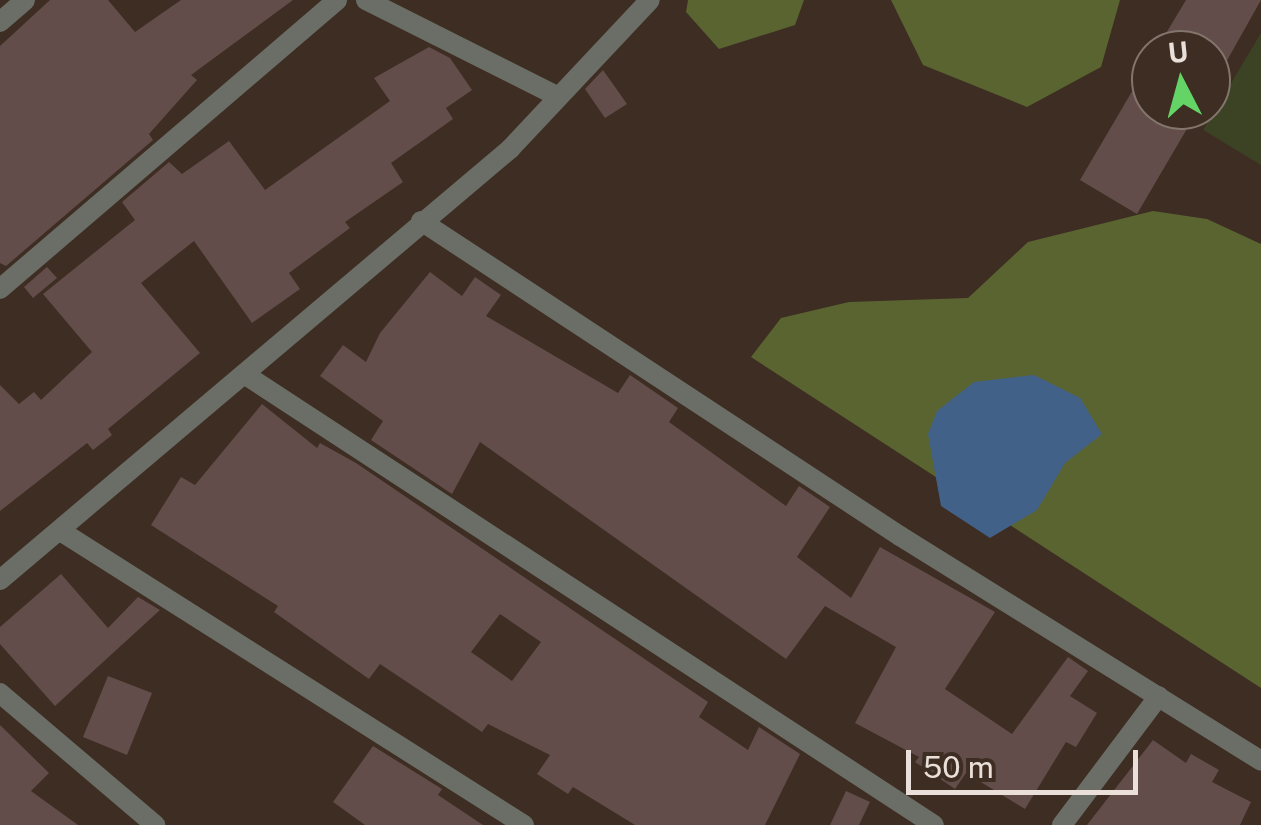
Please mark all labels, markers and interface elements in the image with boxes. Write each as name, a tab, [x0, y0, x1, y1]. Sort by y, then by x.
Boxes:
north arrow	[1131, 30, 1231, 130]
text: U	[1166, 34, 1190, 69]
scale bar	[911, 730, 1144, 792]
text: 50 m	[923, 749, 994, 785]

